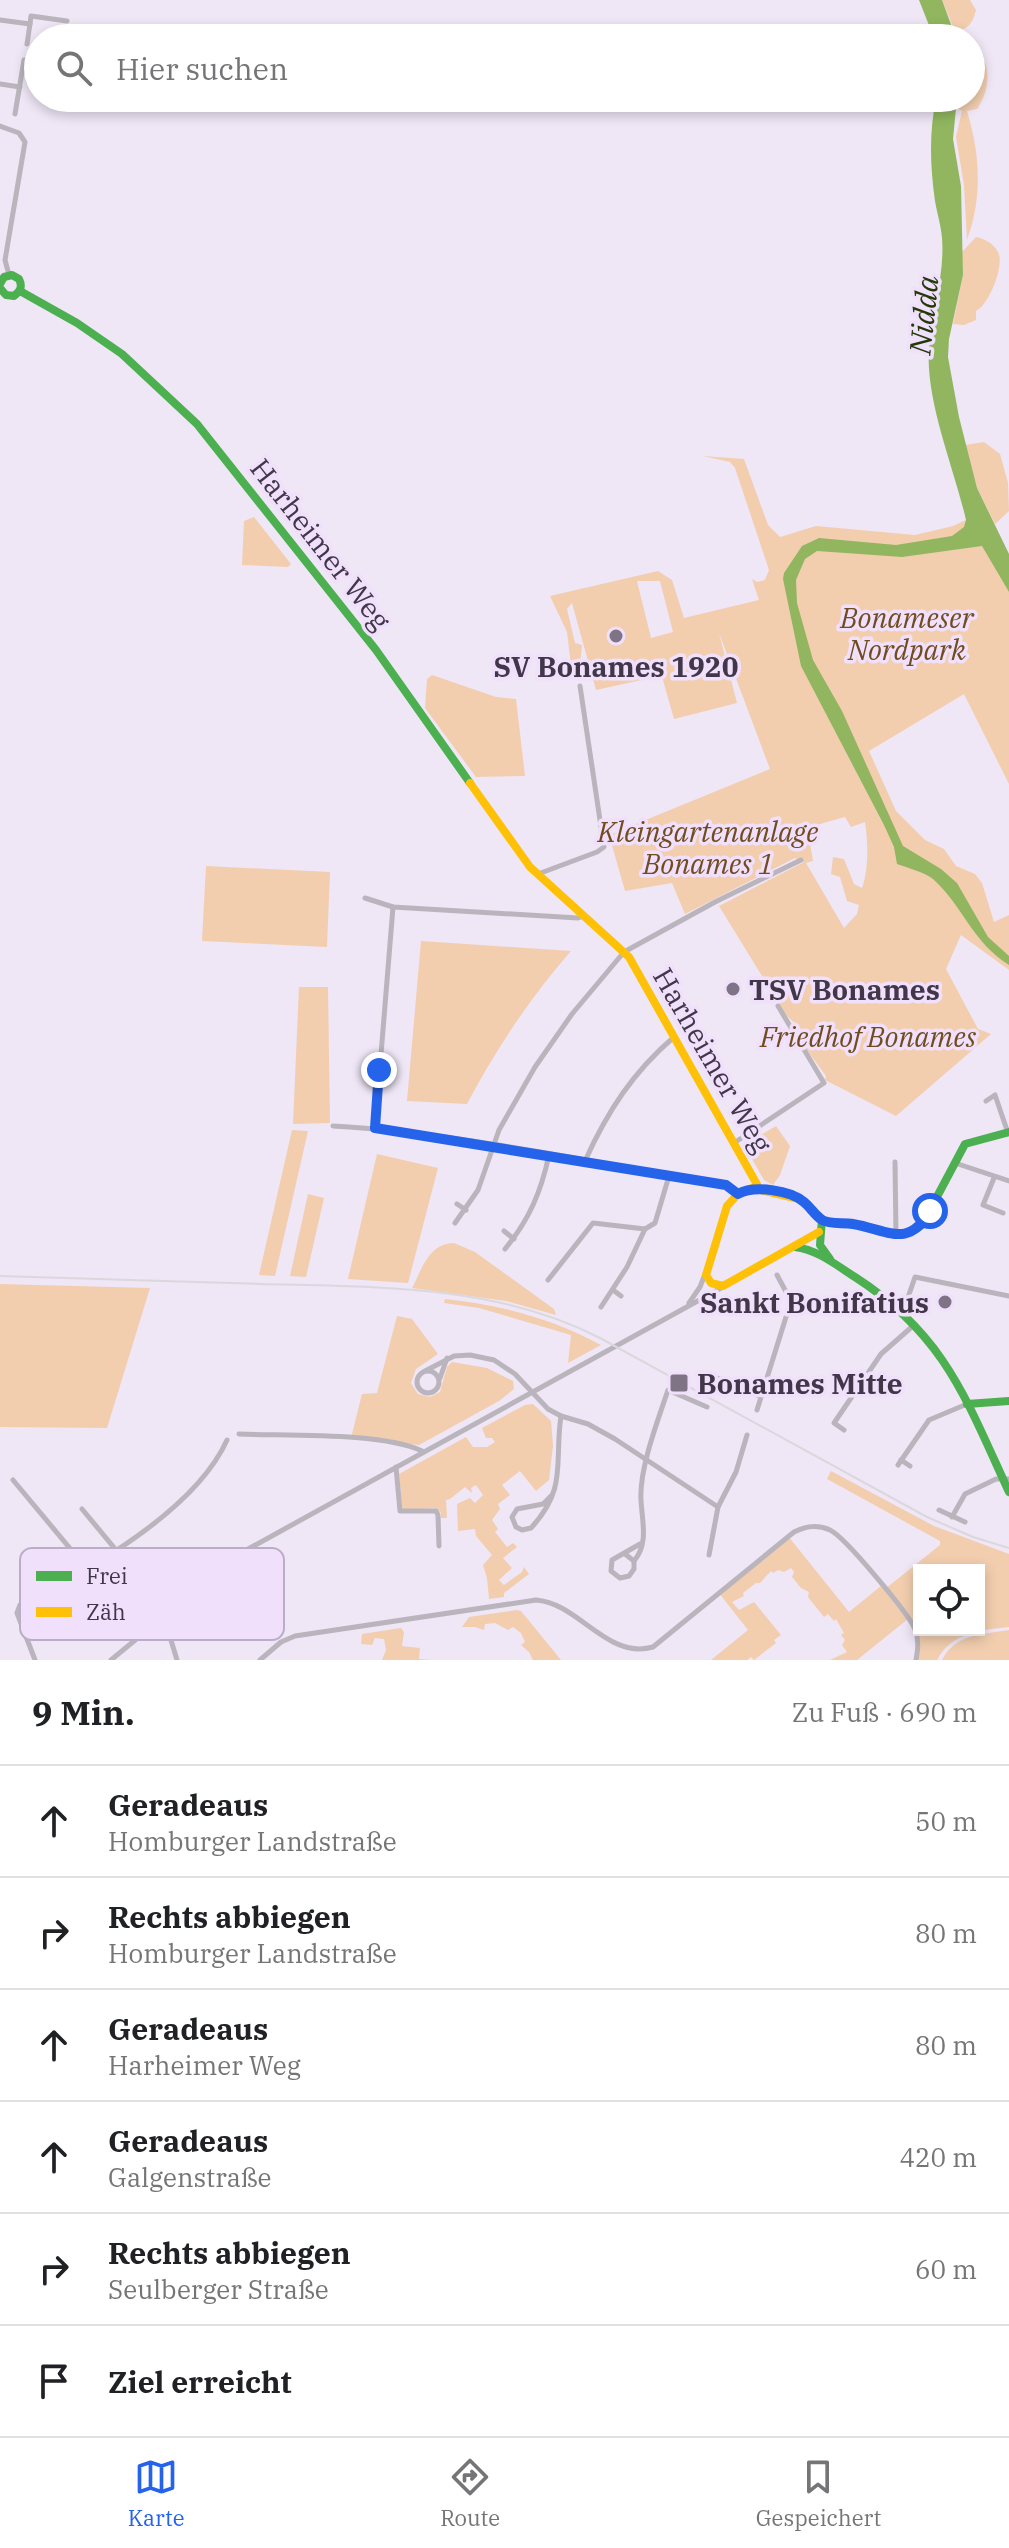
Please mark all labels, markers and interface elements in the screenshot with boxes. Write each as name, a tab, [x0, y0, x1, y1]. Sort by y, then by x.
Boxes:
search box	[24, 24, 985, 112]
icon: search	[52, 46, 96, 90]
text: Hier suchen	[116, 49, 288, 88]
water label: Nidda	[899, 273, 947, 357]
street label: Harheimer Weg	[242, 451, 400, 637]
park label: Bonameser Nordpark	[839, 599, 974, 668]
marker: SV Bonames 1920	[607, 627, 625, 645]
place label: SV Bonames 1920	[494, 648, 738, 685]
park label: Kleingartenanlage Bonames 1	[597, 813, 819, 882]
street label: Harheimer Weg	[645, 961, 781, 1159]
place label: TSV Bonames	[749, 971, 940, 1008]
marker: TSV Bonames	[724, 980, 742, 998]
park label: Friedhof Bonames	[759, 1018, 977, 1055]
route end	[361, 1052, 397, 1088]
route start	[912, 1193, 948, 1229]
place label: Sankt Bonifatius	[700, 1284, 929, 1321]
marker: Sankt Bonifatius	[936, 1293, 954, 1311]
place label: Bonames Mitte	[697, 1365, 903, 1402]
marker: Bonames Mitte	[668, 1372, 690, 1394]
legend	[20, 1548, 284, 1640]
text: Frei	[86, 1561, 128, 1590]
map controls	[913, 1564, 985, 1636]
button: locate	[913, 1564, 985, 1636]
text: Zäh	[86, 1597, 126, 1626]
text: 9 Min.	[32, 1690, 135, 1734]
text: Zu Fuß · 690 m	[792, 1695, 977, 1729]
text: Geradeaus	[108, 1785, 268, 1824]
icon: ahead	[32, 1799, 76, 1843]
text: 50 m	[915, 1804, 977, 1838]
text: Homburger Landstraße	[108, 1824, 397, 1858]
text: Rechts abbiegen	[108, 1897, 351, 1936]
icon: right	[32, 1911, 76, 1955]
text: 80 m	[915, 1916, 977, 1950]
text: Homburger Landstraße	[108, 1936, 397, 1970]
text: Geradeaus	[108, 2009, 268, 2048]
icon: ahead	[32, 2023, 76, 2067]
text: 80 m	[915, 2028, 977, 2062]
text: Harheimer Weg	[108, 2048, 301, 2082]
text: Geradeaus	[108, 2121, 268, 2160]
icon: ahead	[32, 2135, 76, 2179]
text: 420 m	[899, 2140, 977, 2174]
text: Galgenstraße	[108, 2160, 272, 2194]
text: Rechts abbiegen	[108, 2233, 351, 2272]
icon: right	[32, 2247, 76, 2291]
text: 60 m	[915, 2252, 977, 2286]
text: Seulberger Straße	[108, 2272, 329, 2306]
icon: arrive	[32, 2359, 76, 2403]
text: Ziel erreicht	[108, 2362, 292, 2401]
tab: Karte	[128, 2455, 185, 2532]
tab: Route	[440, 2455, 500, 2532]
tab: Gespeichert	[756, 2455, 881, 2532]

